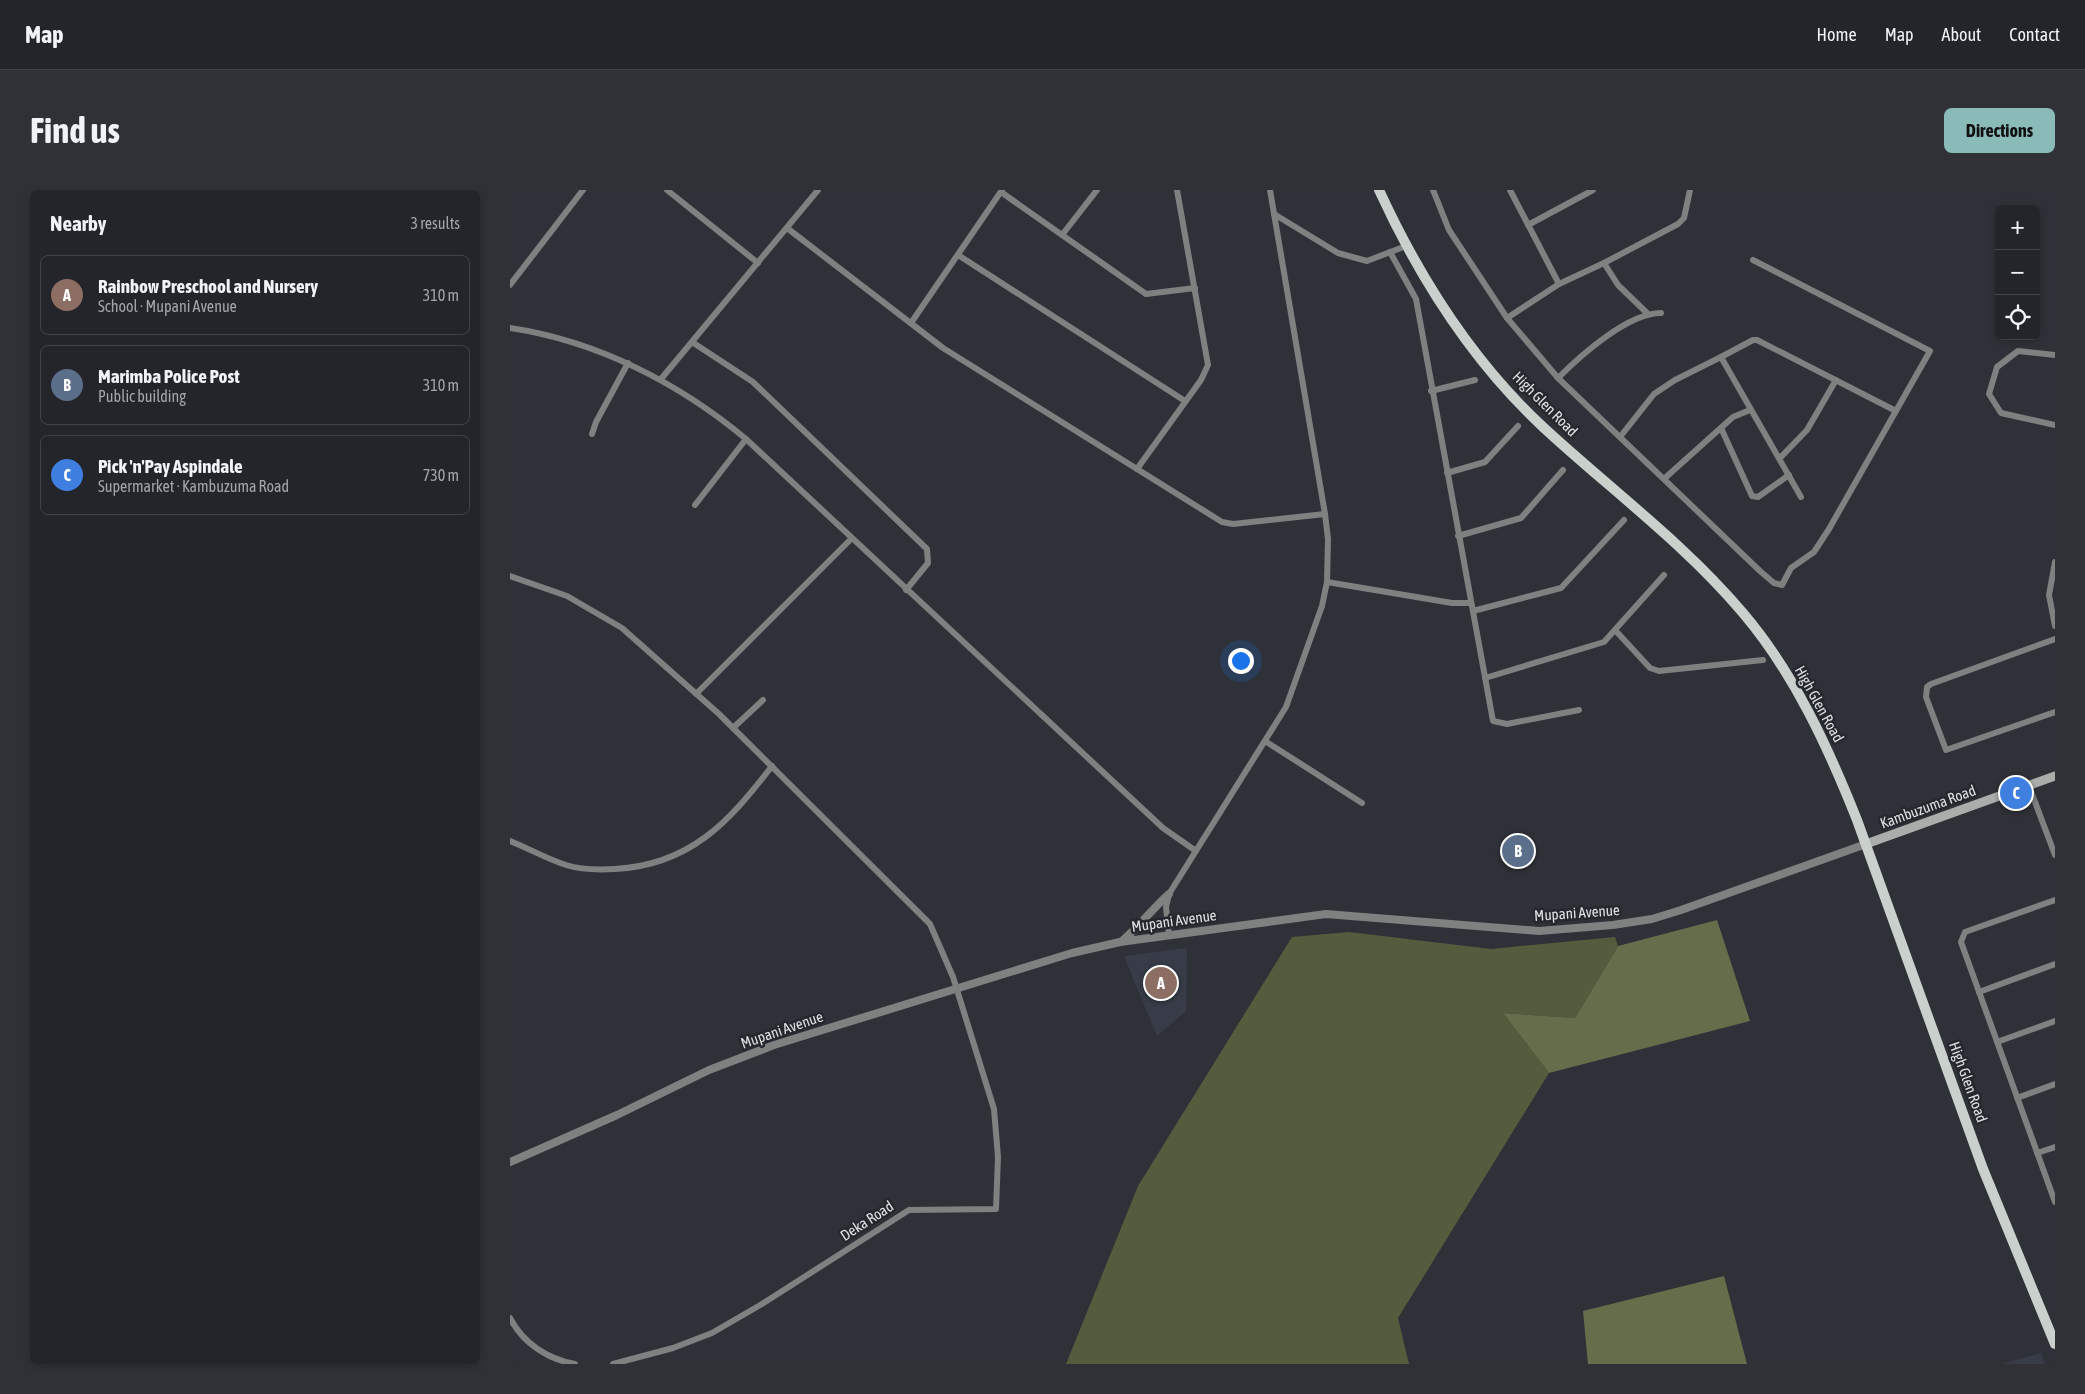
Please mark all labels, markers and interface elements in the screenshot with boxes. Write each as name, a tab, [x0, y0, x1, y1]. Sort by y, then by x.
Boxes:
text: Map	[25, 21, 64, 48]
text: Home	[1817, 24, 1857, 45]
text: Map	[1885, 24, 1914, 45]
text: About	[1942, 24, 1981, 45]
text: Contact	[2009, 24, 2060, 45]
button: Directions	[1944, 108, 2055, 153]
text: Find us	[30, 110, 120, 150]
map controls	[1995, 205, 2040, 340]
button: +	[1995, 205, 2040, 250]
text: Nearby	[50, 211, 106, 235]
text: 3 results	[410, 214, 460, 232]
button: −	[1995, 250, 2040, 295]
text: Rainbow Preschool and Nursery	[98, 275, 318, 297]
text: A	[63, 286, 71, 304]
text: 310 m	[423, 286, 459, 304]
button: locate	[1995, 295, 2040, 340]
text: School · Mupani Avenue	[98, 297, 237, 315]
text: Marimba Police Post	[98, 365, 240, 387]
street label: High Glen Road	[1509, 368, 1581, 440]
text: B	[63, 376, 71, 394]
text: 310 m	[423, 376, 459, 394]
text: Public building	[98, 387, 186, 405]
text: Pick 'n'Pay Aspindale	[98, 455, 243, 477]
text: C	[63, 466, 71, 484]
text: 730 m	[423, 466, 459, 484]
text: Supermarket · Kambuzuma Road	[98, 477, 289, 495]
your location	[1228, 648, 1254, 674]
street label: High Glen Road	[1792, 663, 1847, 745]
pin: C	[2000, 774, 2032, 812]
street label: Kambuzuma Road	[1878, 781, 1978, 832]
pin: B	[1502, 832, 1534, 870]
street label: Mupani Avenue	[1534, 901, 1620, 924]
street label: Mupani Avenue	[1130, 906, 1218, 935]
pin: A	[1145, 964, 1177, 1002]
street label: Mupani Avenue	[739, 1007, 825, 1052]
street label: High Glen Road	[1946, 1039, 1991, 1124]
street label: Deka Road	[837, 1197, 896, 1244]

